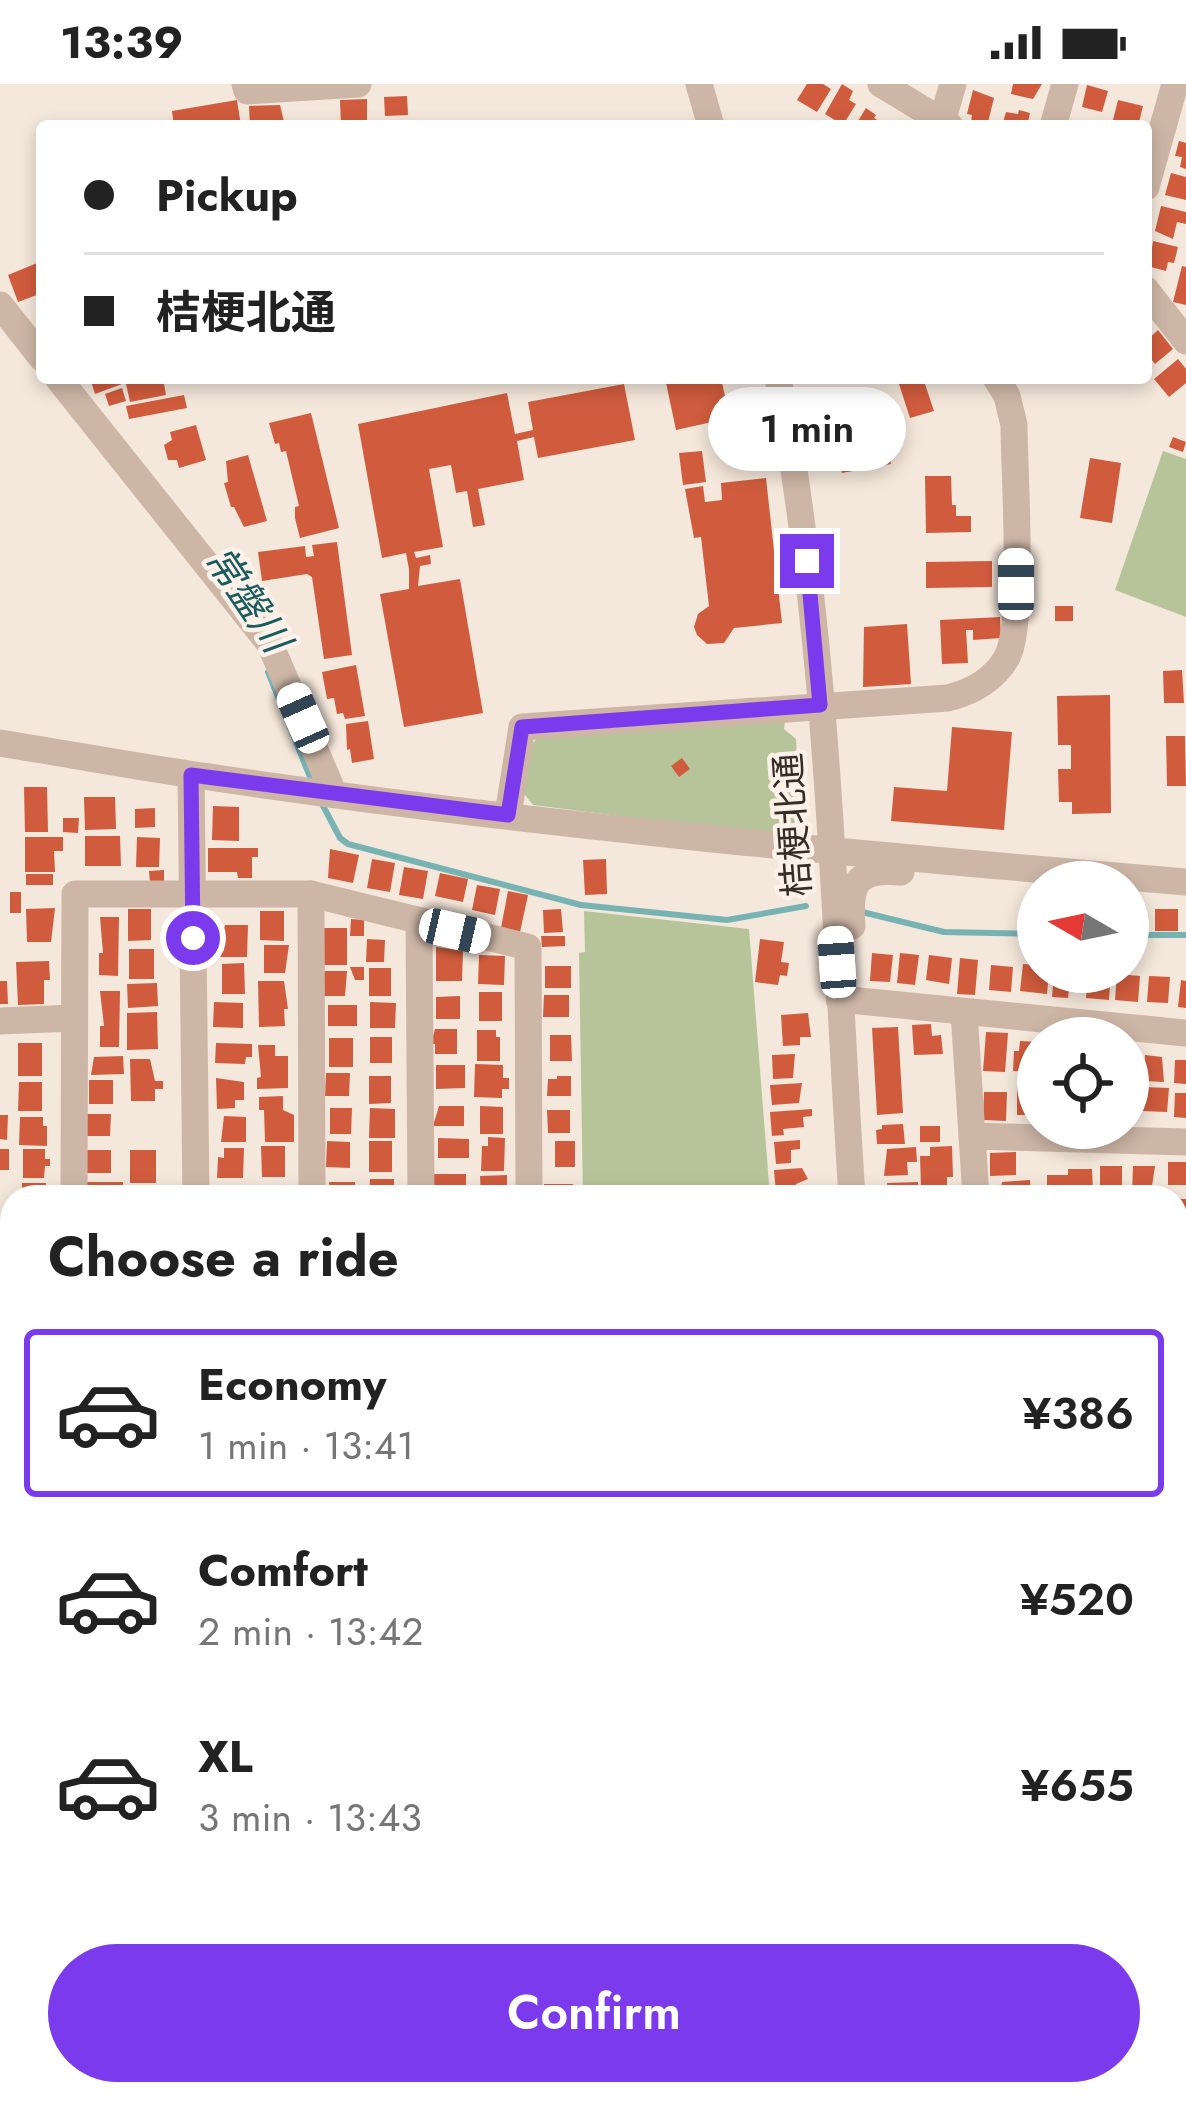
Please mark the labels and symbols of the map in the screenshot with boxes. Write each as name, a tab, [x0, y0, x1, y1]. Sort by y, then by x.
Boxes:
callout: 1 min	[708, 387, 906, 471]
route end	[780, 534, 834, 588]
water label: 常盤川	[192, 535, 307, 667]
car	[998, 548, 1034, 620]
car	[272, 678, 334, 758]
street label: 桔梗北通	[761, 751, 823, 899]
north arrow	[1017, 861, 1149, 993]
car	[416, 905, 494, 957]
route start	[166, 911, 220, 965]
car	[817, 925, 857, 999]

